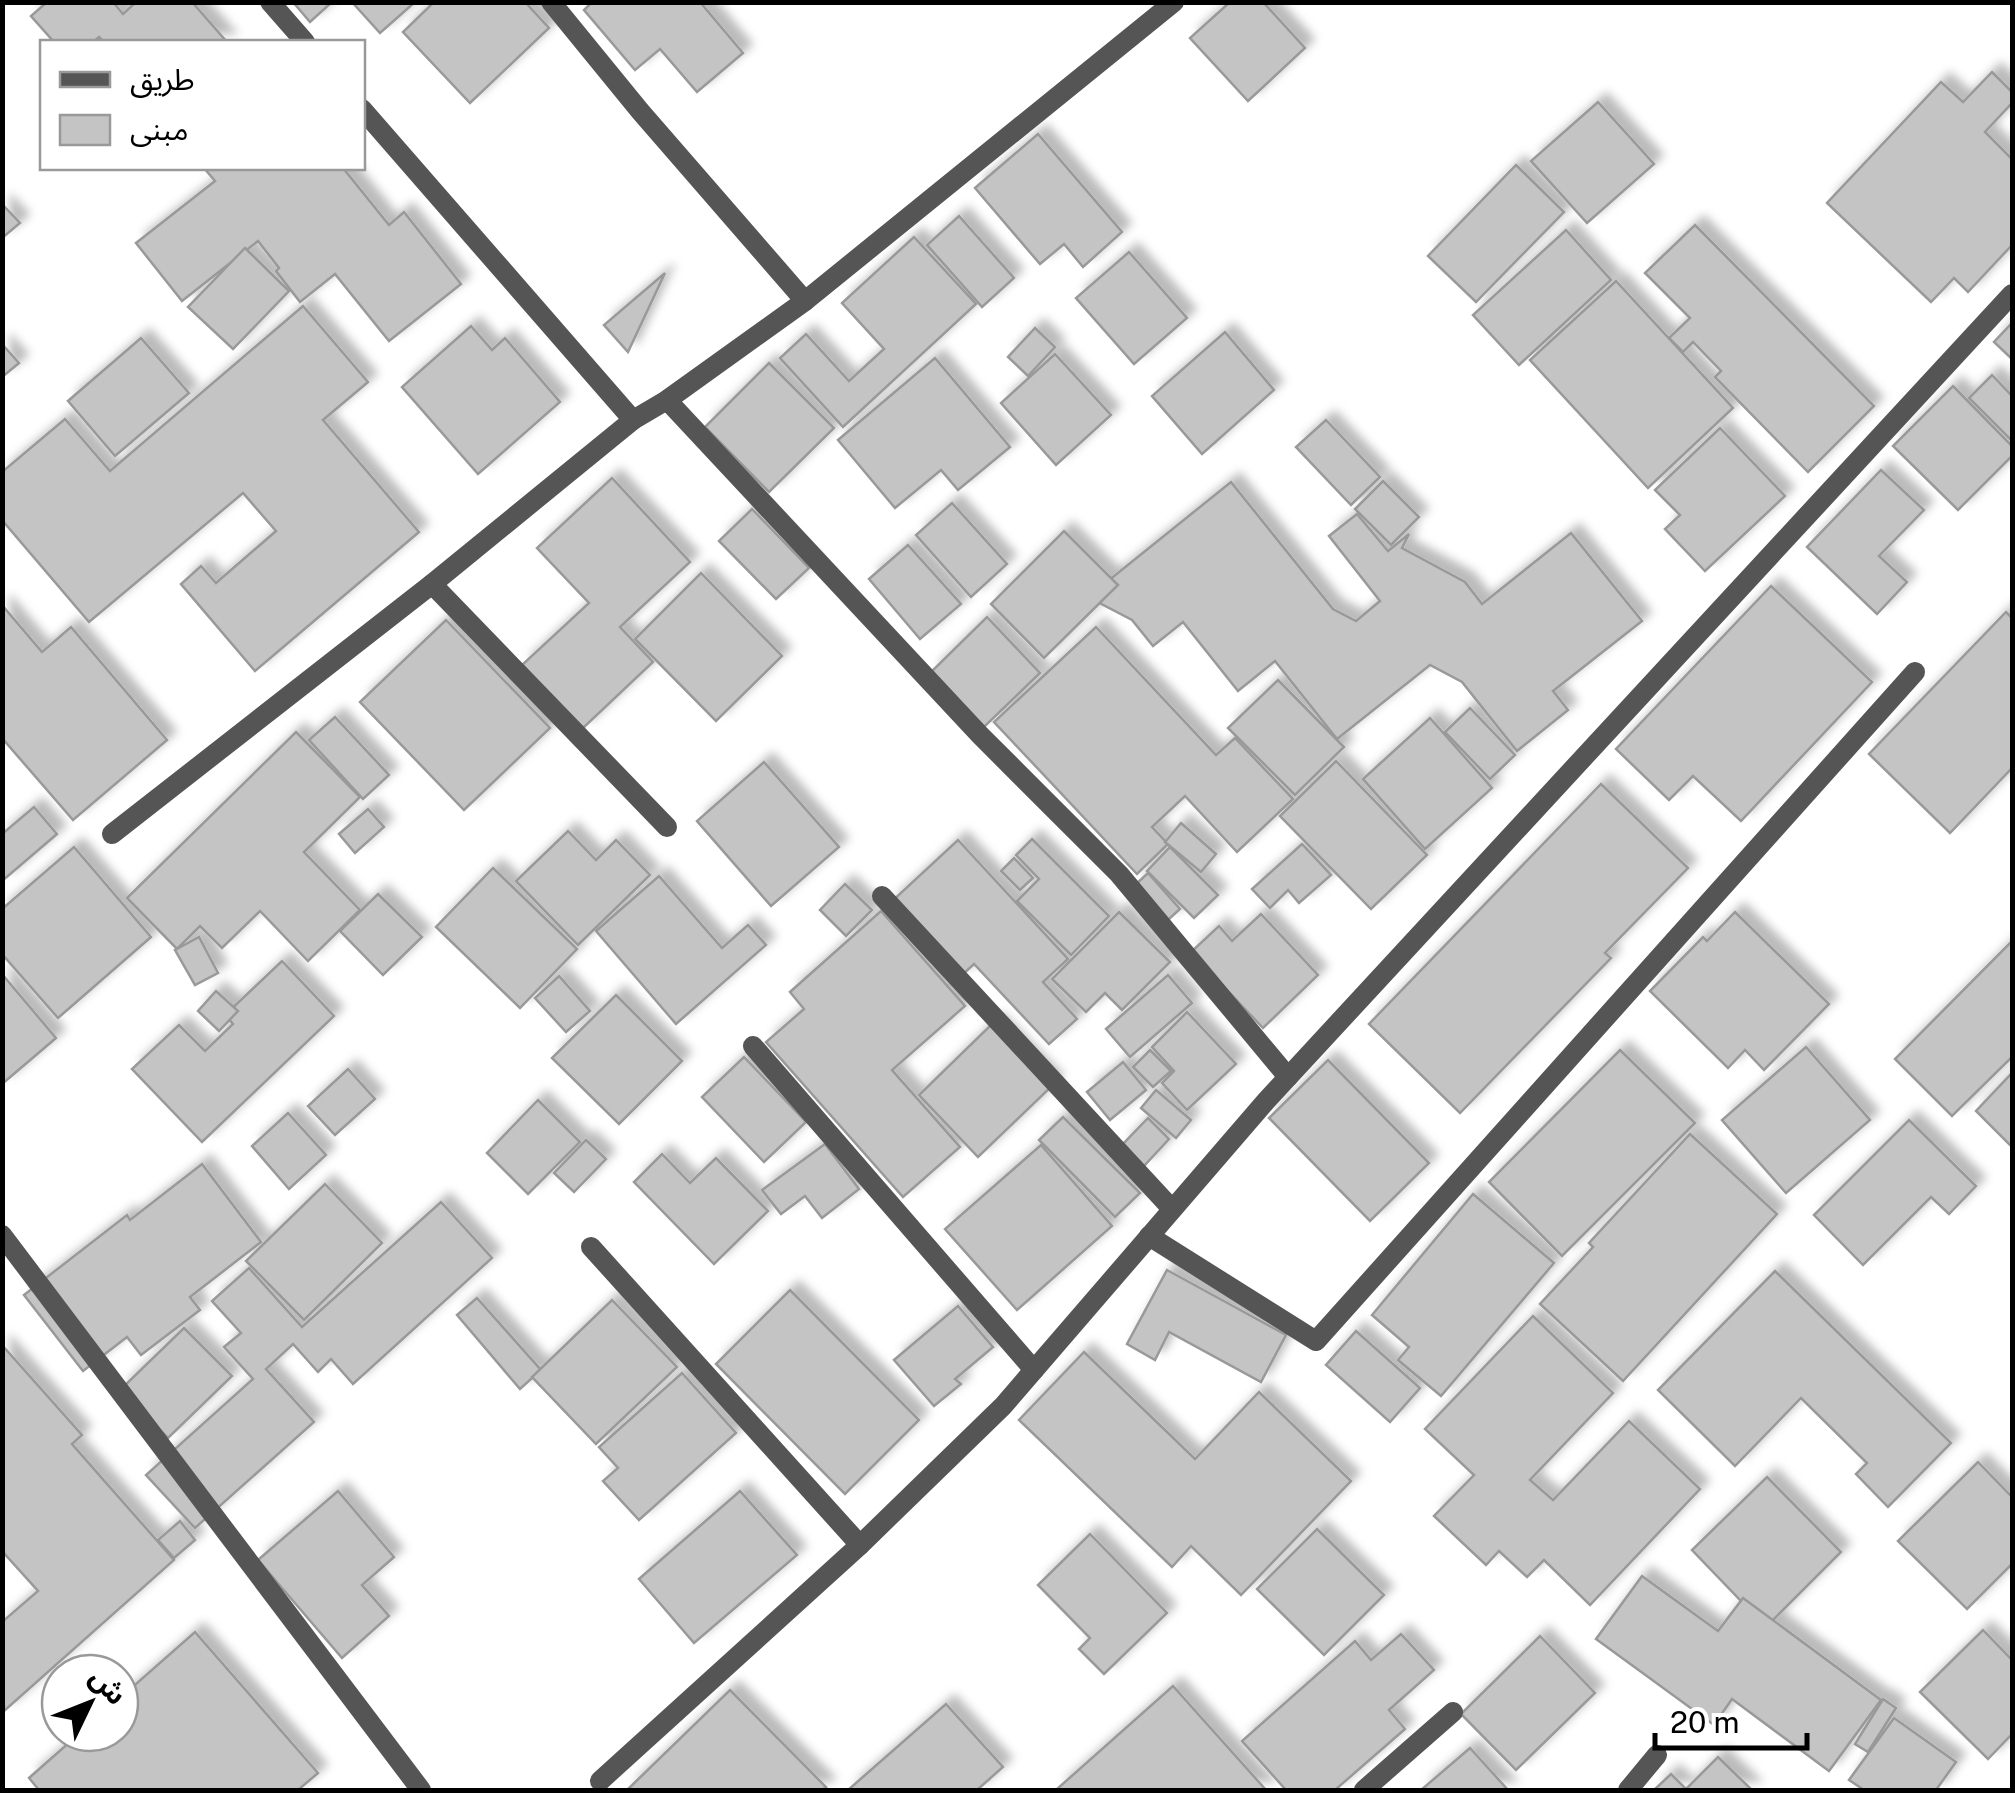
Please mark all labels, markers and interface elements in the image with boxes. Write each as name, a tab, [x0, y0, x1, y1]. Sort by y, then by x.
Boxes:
legend	[40, 40, 365, 170]
text: طريق	[130, 61, 195, 98]
text: مبنى	[130, 111, 188, 147]
north arrow	[40, 1653, 140, 1753]
text: ش	[83, 1660, 134, 1711]
scale bar	[1655, 1688, 1808, 1750]
text: 20 m	[1670, 1704, 1739, 1740]

